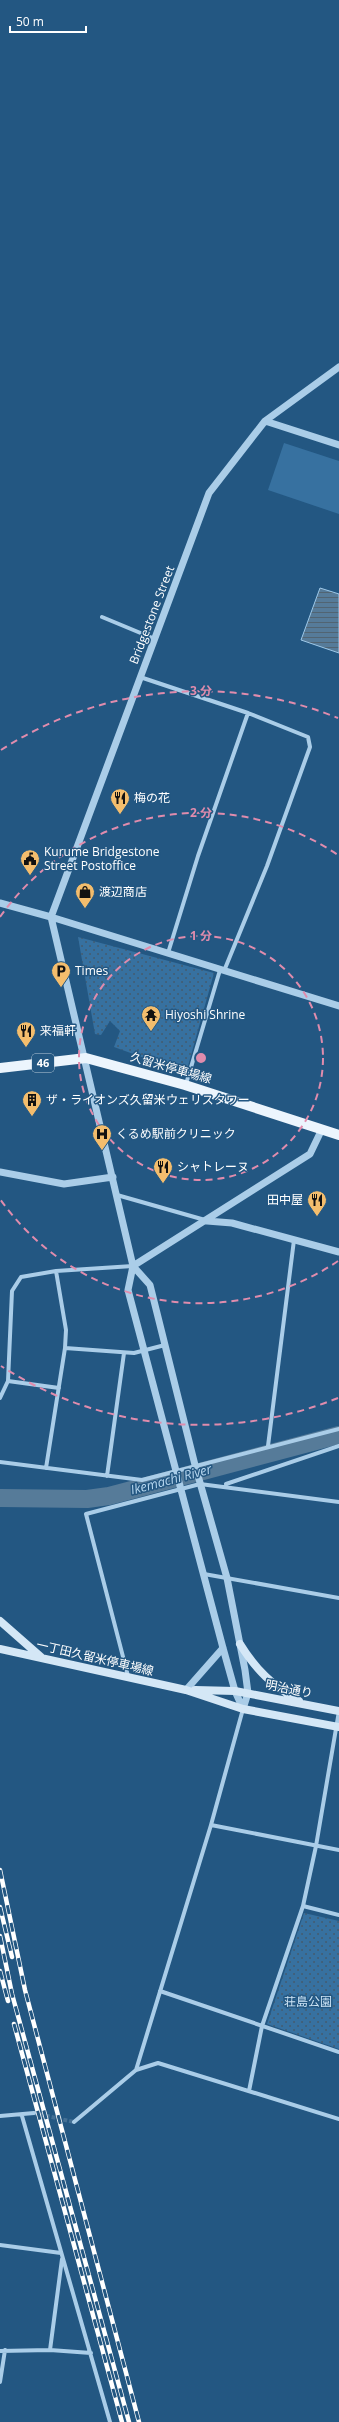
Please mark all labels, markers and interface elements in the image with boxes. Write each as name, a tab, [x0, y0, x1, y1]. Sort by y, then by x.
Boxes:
scale bar	[10, 8, 86, 34]
text: 50 m	[16, 13, 44, 30]
street label: Bridgestone Street	[125, 563, 178, 667]
text: 3 分	[190, 682, 212, 699]
restaurant icon: 梅の花	[109, 787, 131, 815]
place label: 梅の花	[134, 789, 170, 806]
text: 2 分	[190, 804, 212, 821]
place label: Kurume Bridgestone Street Postoffice	[44, 843, 160, 874]
public building icon: Kurume Bridgestone Street Postoffice	[19, 848, 41, 876]
shop icon: 渡辺商店	[74, 881, 96, 909]
place label: 渡辺商店	[99, 883, 147, 900]
text: 1 分	[190, 927, 212, 944]
parking icon: Times	[50, 960, 72, 988]
place label: Times	[75, 962, 108, 979]
temple icon: Hiyoshi Shrine	[140, 1004, 162, 1032]
place label: Hiyoshi Shrine	[165, 1006, 246, 1023]
restaurant icon: 来福軒	[15, 1020, 37, 1048]
place label: 来福軒	[40, 1022, 76, 1039]
street label: 久留米停車場線	[128, 1048, 214, 1087]
centre of rings	[194, 1051, 208, 1065]
road number: 46	[32, 1054, 54, 1072]
building icon: ザ・ライオンズ久留米ウェリスタワー	[21, 1089, 43, 1117]
place label: ザ・ライオンズ久留米ウェリスタワー	[46, 1091, 250, 1108]
hospital icon: くるめ駅前クリニック	[91, 1123, 113, 1151]
place label: くるめ駅前クリニック	[116, 1125, 236, 1142]
restaurant icon: シャトレーヌ	[152, 1156, 174, 1184]
place label: シャトレーヌ	[177, 1158, 249, 1175]
restaurant icon: 田中屋	[306, 1189, 328, 1217]
place label: 田中屋	[267, 1191, 303, 1208]
water label: Ikemachi River	[128, 1459, 214, 1498]
street label: 一丁田久留米停車場線	[35, 1636, 155, 1679]
street label: 明治通り	[264, 1676, 314, 1701]
park label: 荘島公園	[284, 1993, 332, 2010]

